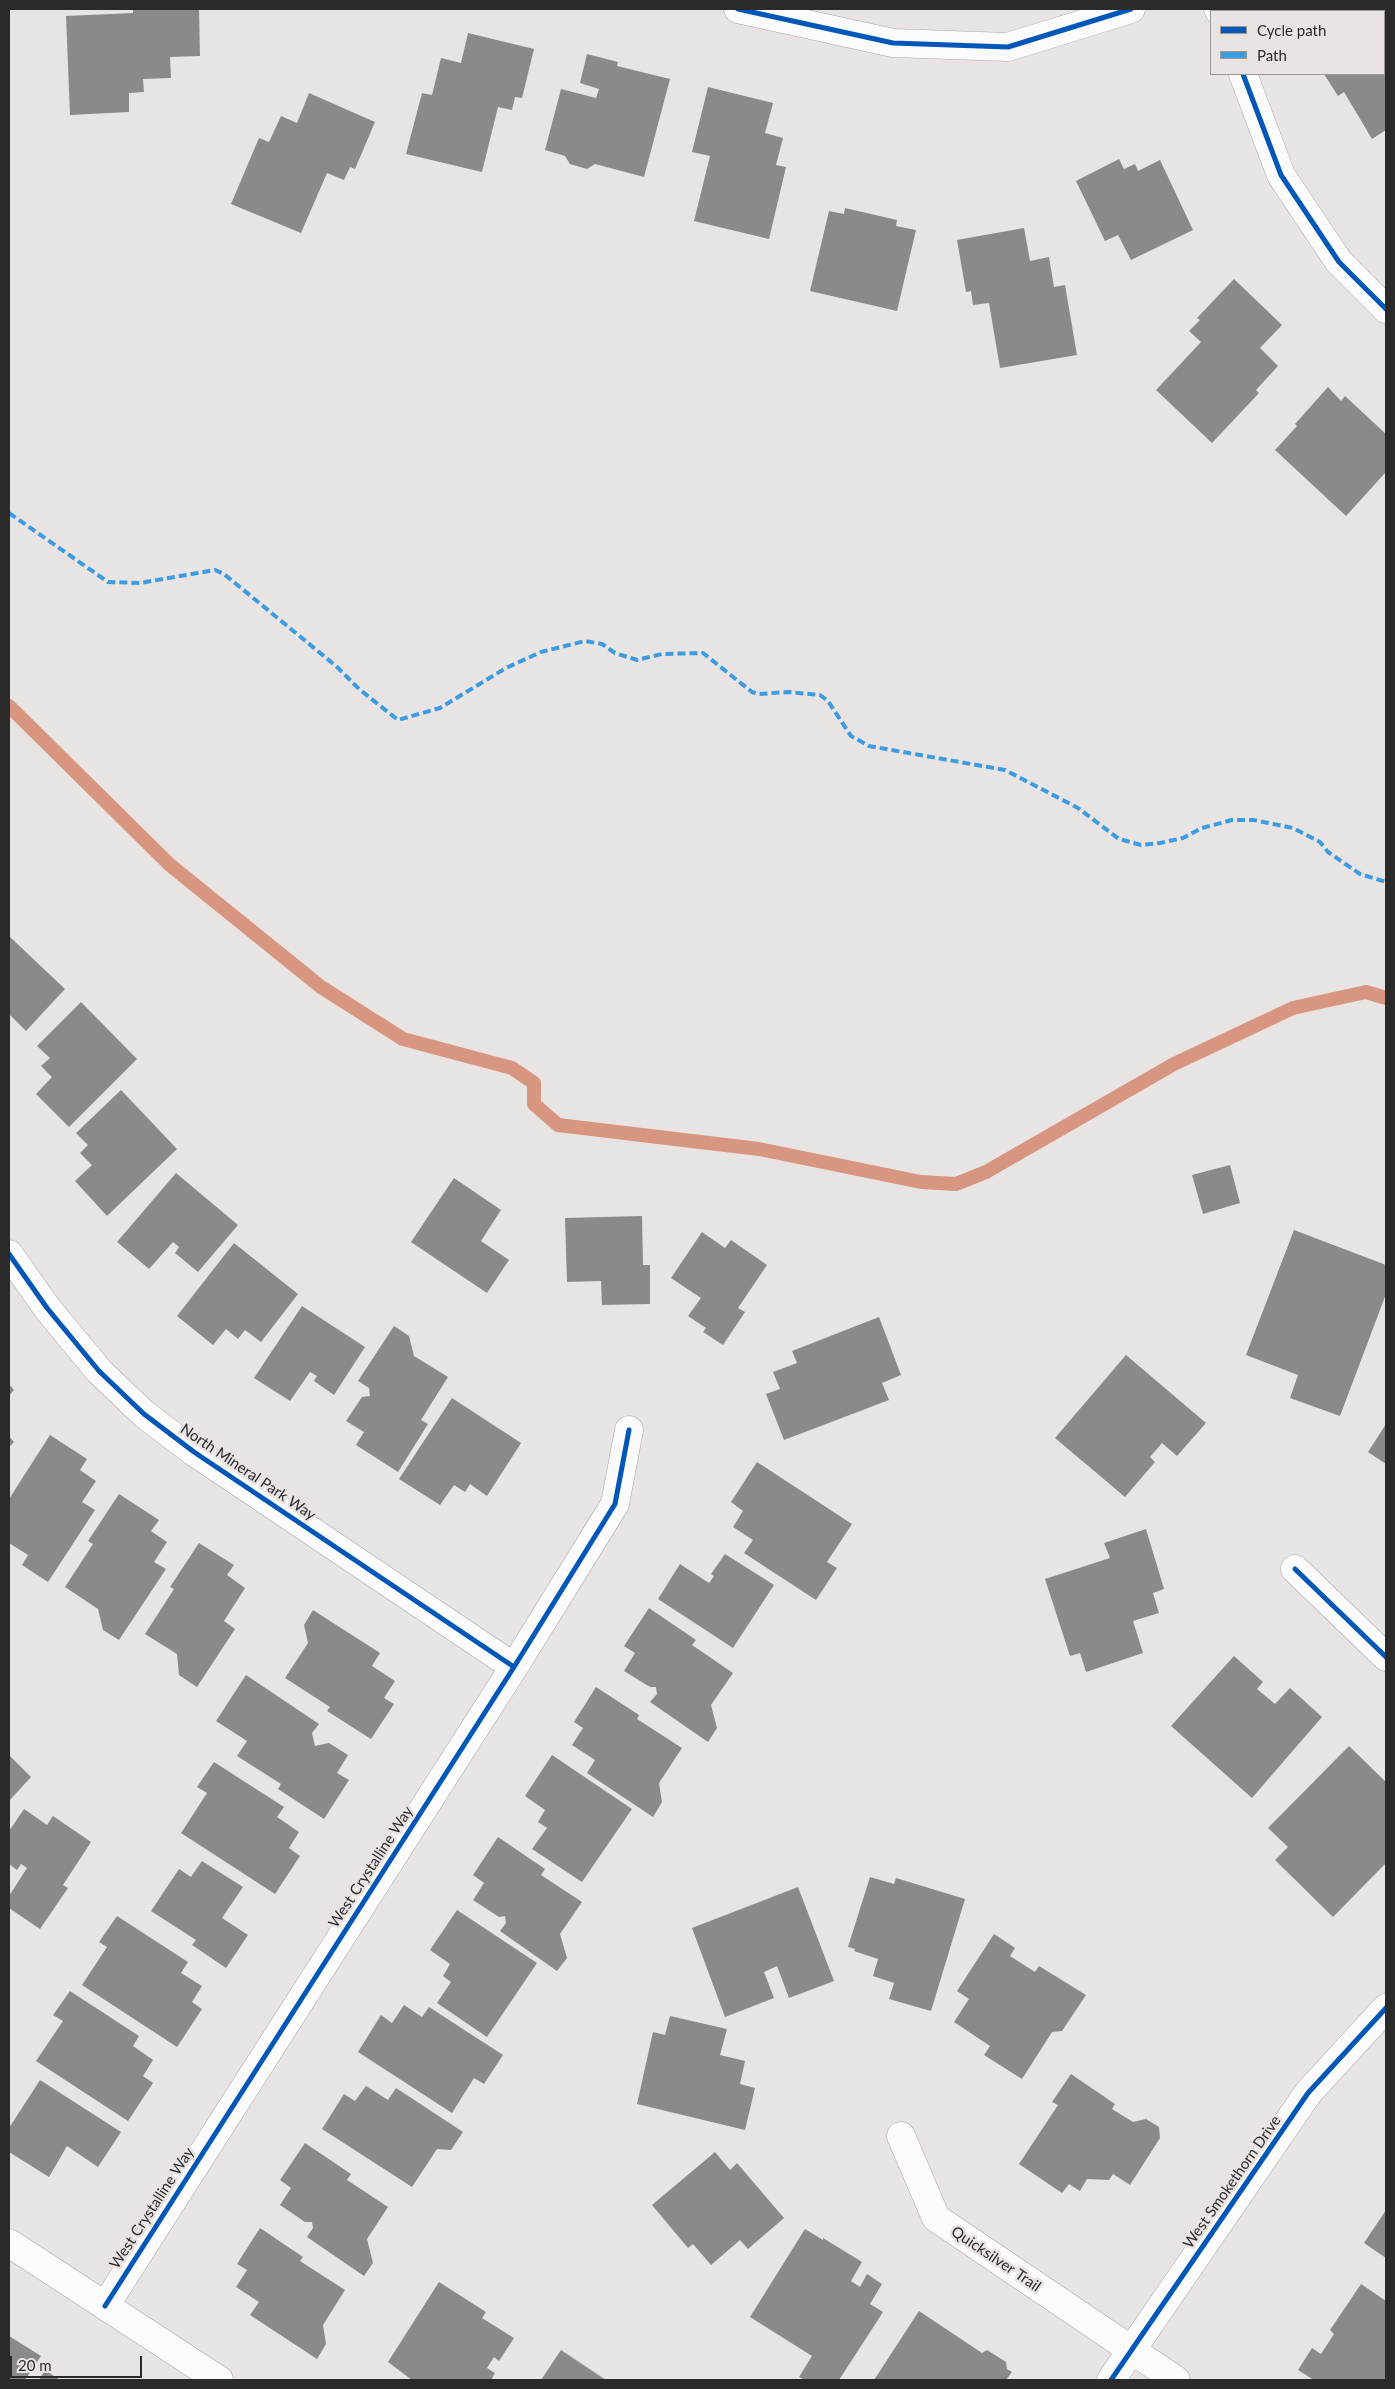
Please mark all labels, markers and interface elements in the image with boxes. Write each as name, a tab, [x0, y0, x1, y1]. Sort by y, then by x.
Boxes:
legend	[1210, 10, 1385, 75]
text: Cycle path	[1257, 21, 1326, 39]
text: Path	[1257, 46, 1287, 64]
street label: North Mineral Park Way	[177, 1420, 319, 1524]
street label: West Crystalline Way	[325, 1803, 417, 1931]
street label: West Smokethorn Drive	[1179, 2112, 1285, 2252]
street label: West Crystalline Way	[106, 2144, 198, 2272]
street label: Quicksilver Trail	[948, 2222, 1044, 2296]
scale bar	[12, 2346, 145, 2378]
text: 20 m	[18, 2356, 52, 2374]

